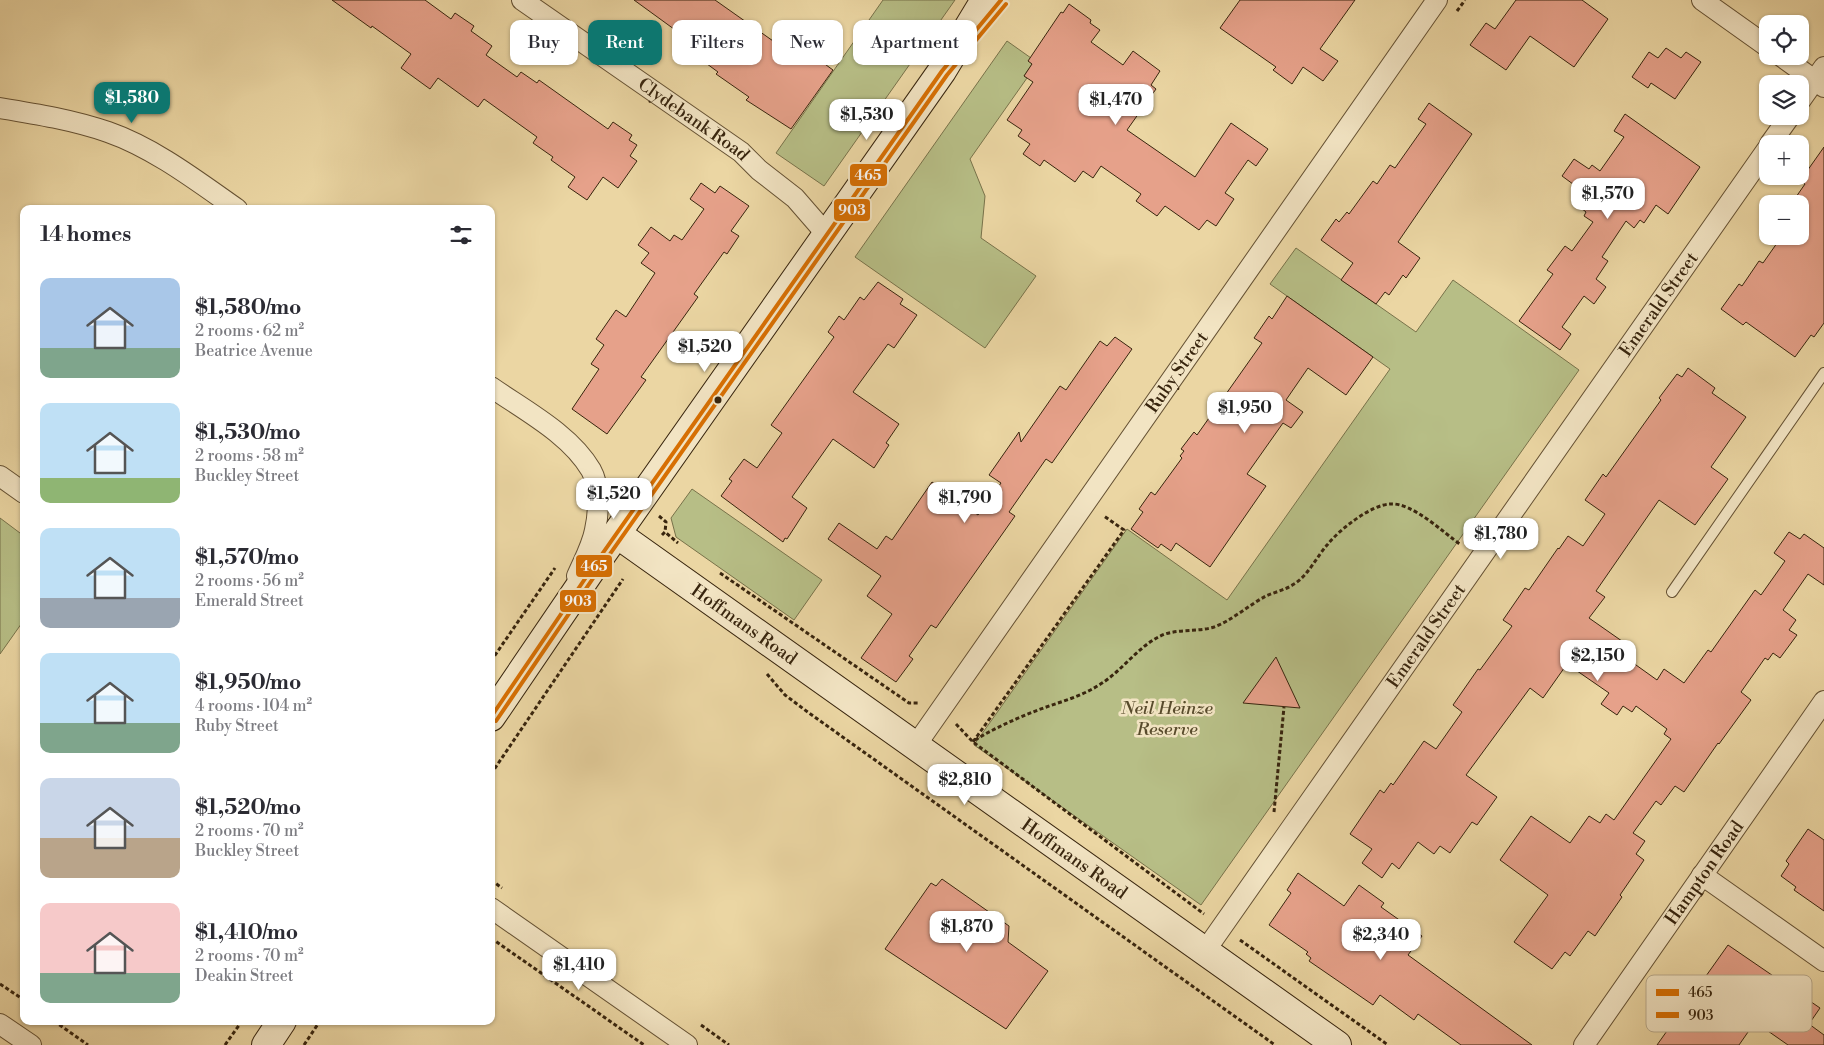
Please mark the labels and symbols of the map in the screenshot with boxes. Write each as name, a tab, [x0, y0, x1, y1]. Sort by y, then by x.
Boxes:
street label: Clydebank Road	[633, 73, 755, 166]
pin: $1,580	[91, 82, 173, 124]
pin: $1,470	[1075, 84, 1157, 126]
pin: $1,530	[826, 98, 908, 141]
line badge: 465	[849, 163, 888, 187]
text: 465	[855, 167, 882, 185]
pin: $1,570	[1567, 178, 1649, 220]
line badge: 903	[833, 198, 871, 222]
text: 903	[838, 202, 866, 220]
street label: Emerald Street	[1614, 247, 1704, 361]
street label: Ruby Street	[1141, 327, 1214, 418]
pin: $1,520	[664, 330, 746, 373]
pin: $1,950	[1204, 392, 1286, 434]
unlabelled marker	[713, 395, 723, 405]
pin: $1,520	[573, 478, 655, 520]
pin: $1,790	[924, 482, 1006, 524]
pin: $1,780	[1460, 518, 1542, 560]
line badge: 465	[575, 554, 613, 578]
text: 465	[581, 558, 608, 576]
street label: Hoffmans Road	[686, 579, 802, 671]
street label: Emerald Street	[1382, 579, 1471, 693]
line badge: 903	[559, 589, 597, 613]
text: 903	[564, 593, 592, 611]
pin: $2,150	[1557, 640, 1639, 682]
park label: Neil Heinze Reserve	[1120, 697, 1214, 741]
pin: $2,810	[924, 764, 1006, 806]
street label: Hoffmans Road	[1017, 814, 1132, 905]
street label: Hampton Road	[1660, 816, 1749, 930]
pin: $1,870	[926, 910, 1008, 953]
pin: $2,340	[1340, 918, 1422, 961]
pin: $1,410	[538, 948, 620, 991]
legend	[1646, 975, 1812, 1032]
text: 465	[1688, 984, 1713, 1002]
text: 903	[1688, 1007, 1714, 1025]

